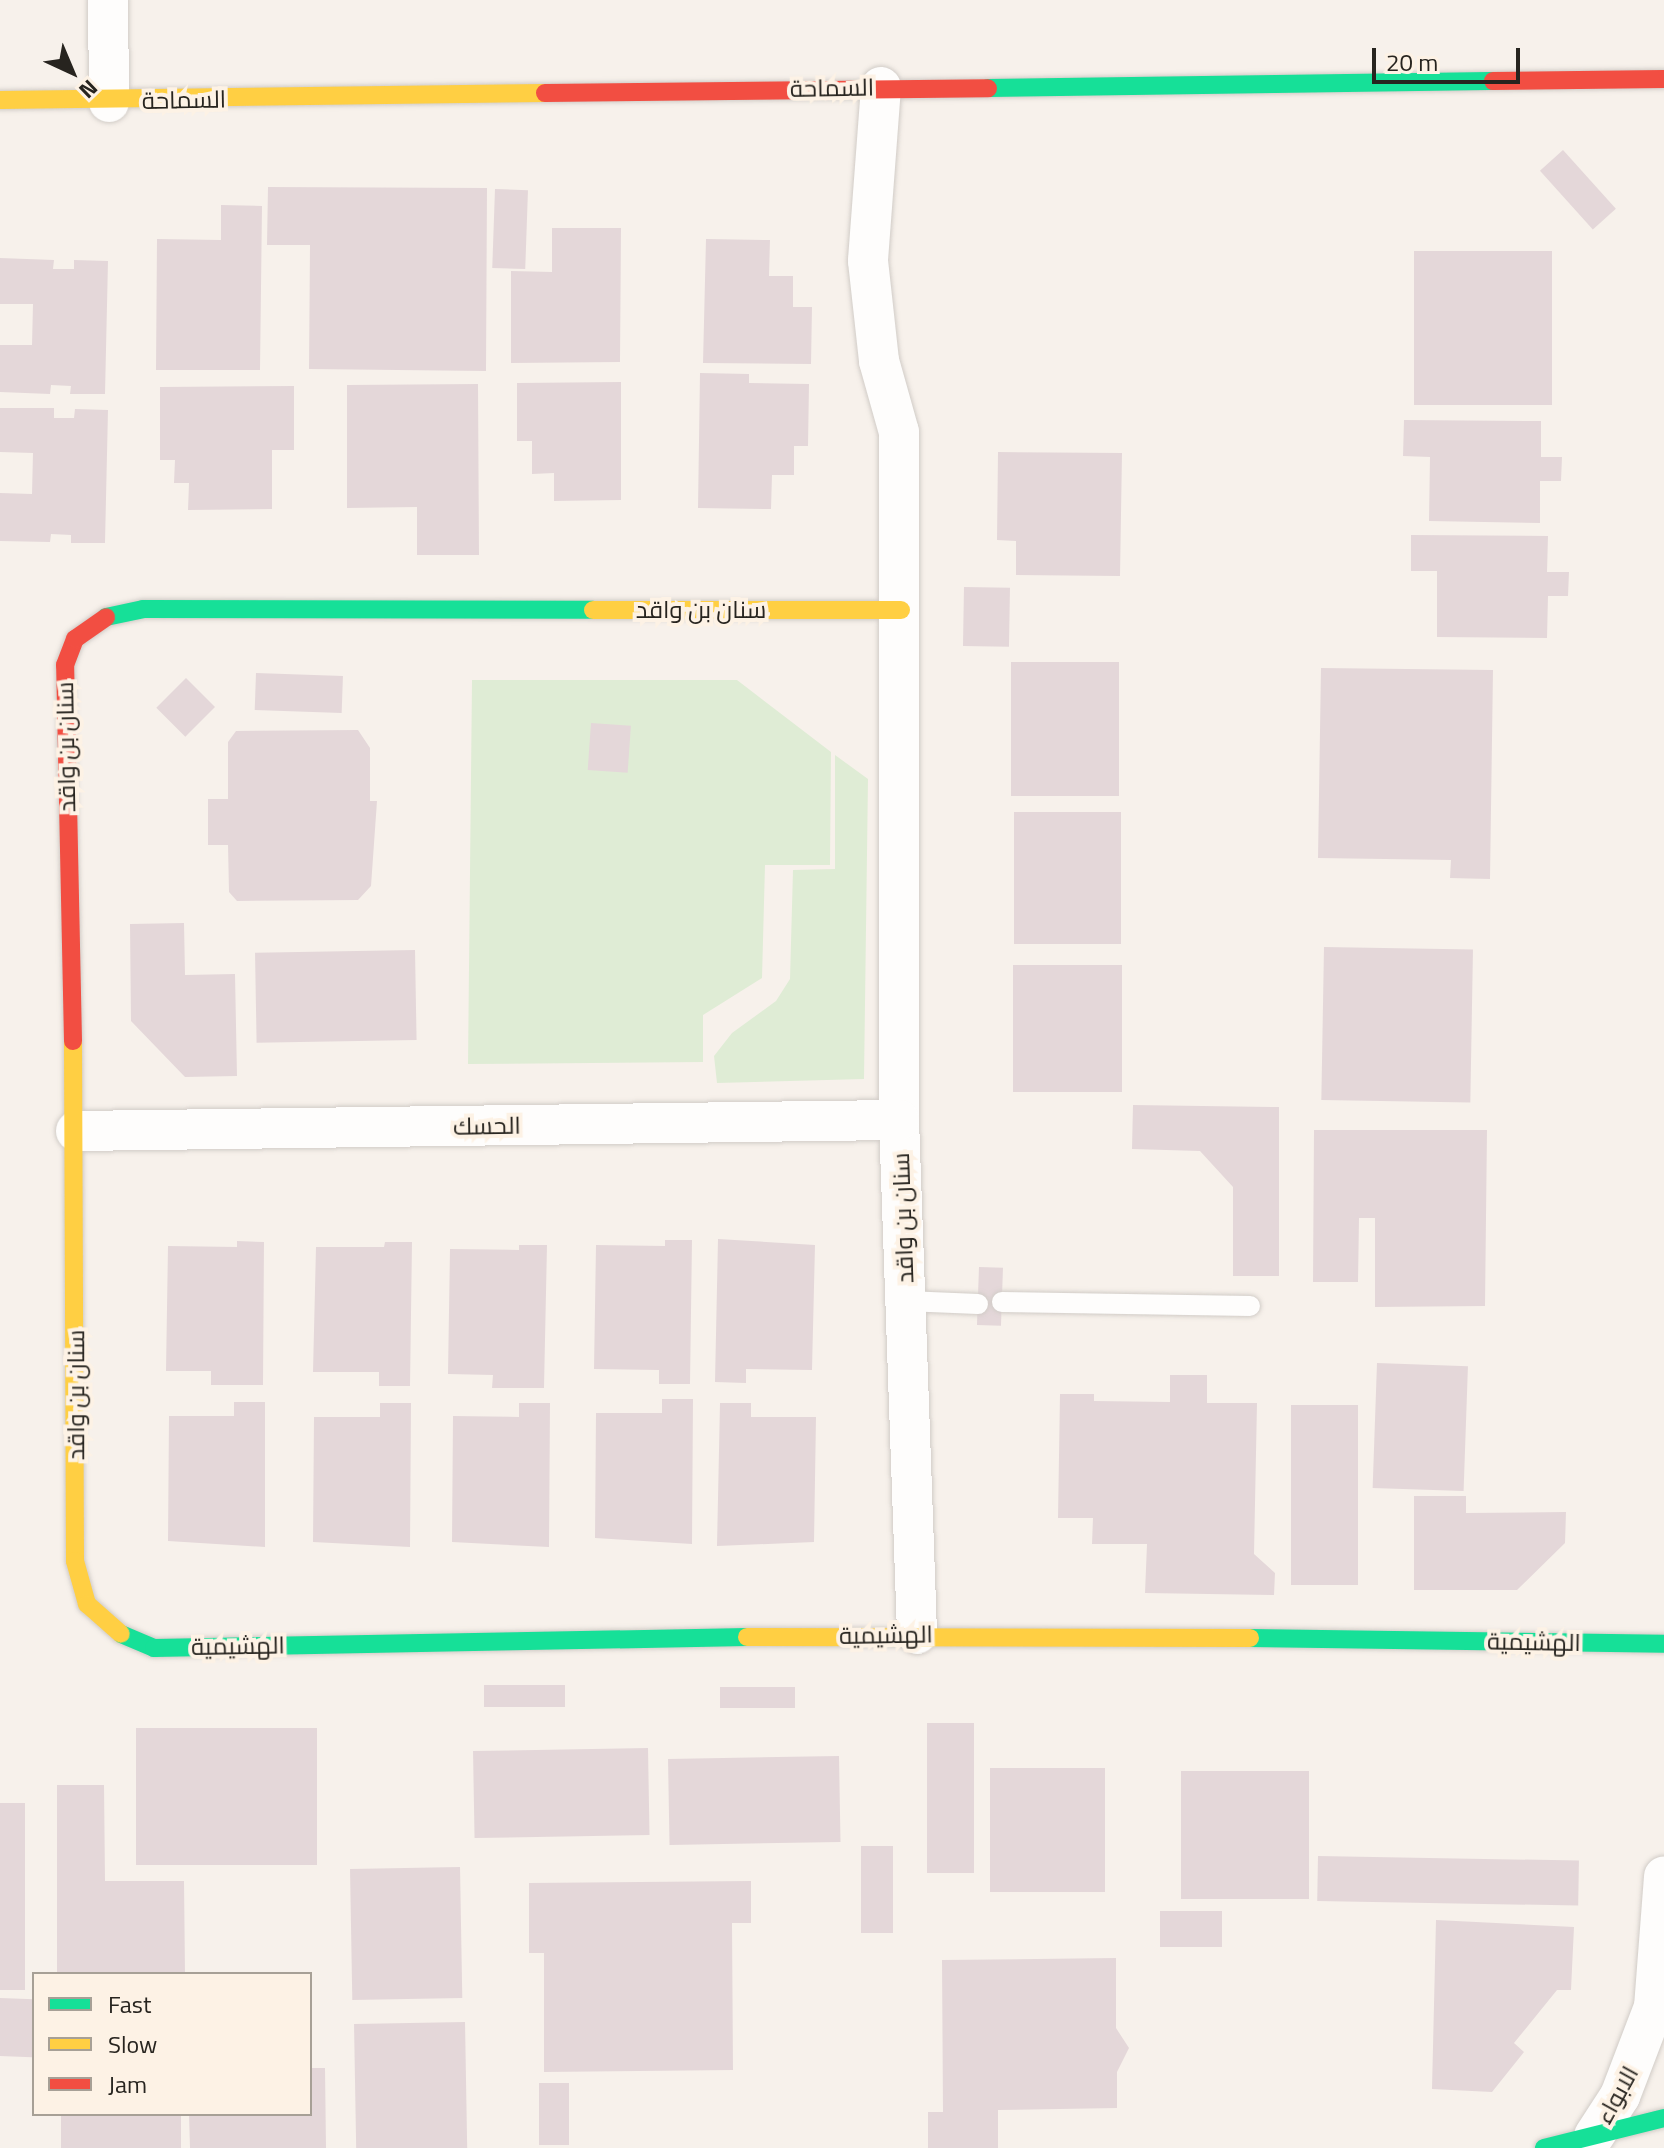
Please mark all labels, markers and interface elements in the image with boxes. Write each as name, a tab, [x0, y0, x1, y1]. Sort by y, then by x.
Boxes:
north arrow	[32, 32, 112, 112]
scale bar	[1376, 32, 1524, 82]
text: 20 m	[1386, 44, 1438, 80]
text: N	[71, 72, 106, 107]
street label: السماحة	[790, 73, 874, 103]
street label: السماحة	[142, 85, 226, 115]
street label: سنان بن واقد	[636, 596, 766, 624]
street label: سنان بن واقد	[50, 681, 82, 813]
street label: الحسك	[453, 1111, 521, 1141]
street label: سنان بن واقد	[886, 1152, 920, 1284]
street label: سنان بن واقد	[62, 1330, 90, 1460]
street label: الهشيمية	[839, 1620, 933, 1650]
street label: الهشيمية	[1487, 1627, 1581, 1657]
street label: الهشيمية	[191, 1631, 285, 1661]
legend	[32, 1972, 312, 2116]
text: Fast	[108, 1986, 151, 2022]
text: Slow	[108, 2026, 157, 2062]
street label: الابواء	[1589, 2061, 1645, 2129]
text: Jam	[108, 2066, 147, 2102]

